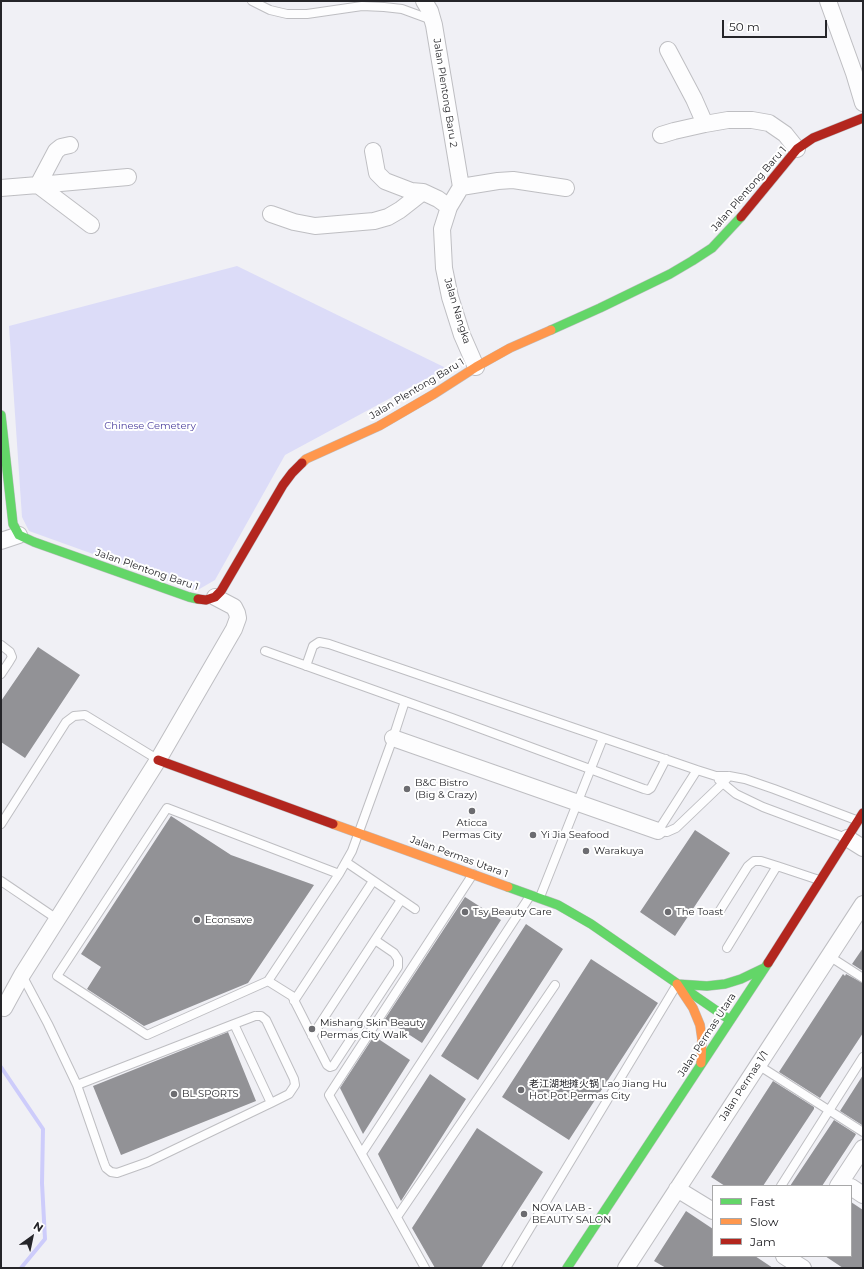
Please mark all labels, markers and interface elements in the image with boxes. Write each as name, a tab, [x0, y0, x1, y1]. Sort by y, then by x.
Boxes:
scale bar	[724, 12, 829, 38]
text: 50 m	[729, 19, 760, 34]
street label: Jalan Plentong Baru 2	[430, 38, 460, 148]
street label: Jalan Plentong Baru 1	[709, 144, 789, 234]
street label: Jalan Nangka	[441, 277, 473, 345]
street label: Jalan Plentong Baru 1	[367, 356, 467, 422]
park label: Chinese Cemetery	[104, 420, 196, 432]
street label: Jalan Plentong Baru 1	[94, 547, 200, 593]
place label: B&C Bistro (Big & Crazy)	[415, 777, 478, 800]
marker: B&C Bistro (Big & Crazy)	[402, 784, 412, 794]
marker: Aticca Permas City	[467, 806, 477, 816]
place label: Aticca Permas City	[442, 817, 502, 840]
place label: Yi Jia Seafood	[541, 829, 609, 841]
marker: Yi Jia Seafood	[528, 830, 538, 840]
street label: Jalan Permas Utara 1	[408, 834, 510, 880]
place label: Warakuya	[594, 845, 644, 857]
marker: Warakuya	[581, 846, 591, 856]
place label: Tsy Beauty Care	[473, 906, 552, 918]
place label: The Toast	[676, 906, 723, 918]
marker: Tsy Beauty Care	[460, 907, 470, 917]
marker: The Toast	[663, 907, 673, 917]
place label: Econsave	[205, 914, 252, 926]
marker: Econsave	[192, 915, 202, 925]
street label: Jalan Permas Utara	[676, 991, 738, 1079]
place label: Mishang Skin Beauty Permas City Walk	[320, 1017, 425, 1040]
marker: Mishang Skin Beauty Permas City Walk	[307, 1024, 317, 1034]
street label: Jalan Permas 1/1	[717, 1049, 771, 1123]
place label: 老江湖地摊火锅 Lao Jiang Hu Hot Pot Permas City	[529, 1078, 667, 1102]
marker: 老江湖地摊火锅 Lao Jiang Hu Hot Pot Permas City	[516, 1085, 526, 1095]
place label: BL SPORTS	[182, 1088, 239, 1100]
marker: BL SPORTS	[169, 1089, 179, 1099]
legend	[712, 1185, 852, 1257]
text: Fast	[750, 1194, 775, 1209]
place label: NOVA LAB - BEAUTY SALON	[532, 1202, 611, 1226]
marker: NOVA LAB - BEAUTY SALON	[519, 1209, 529, 1219]
text: Slow	[750, 1214, 779, 1229]
north arrow	[12, 1217, 52, 1257]
text: N	[31, 1219, 46, 1235]
text: Jam	[750, 1234, 776, 1249]

